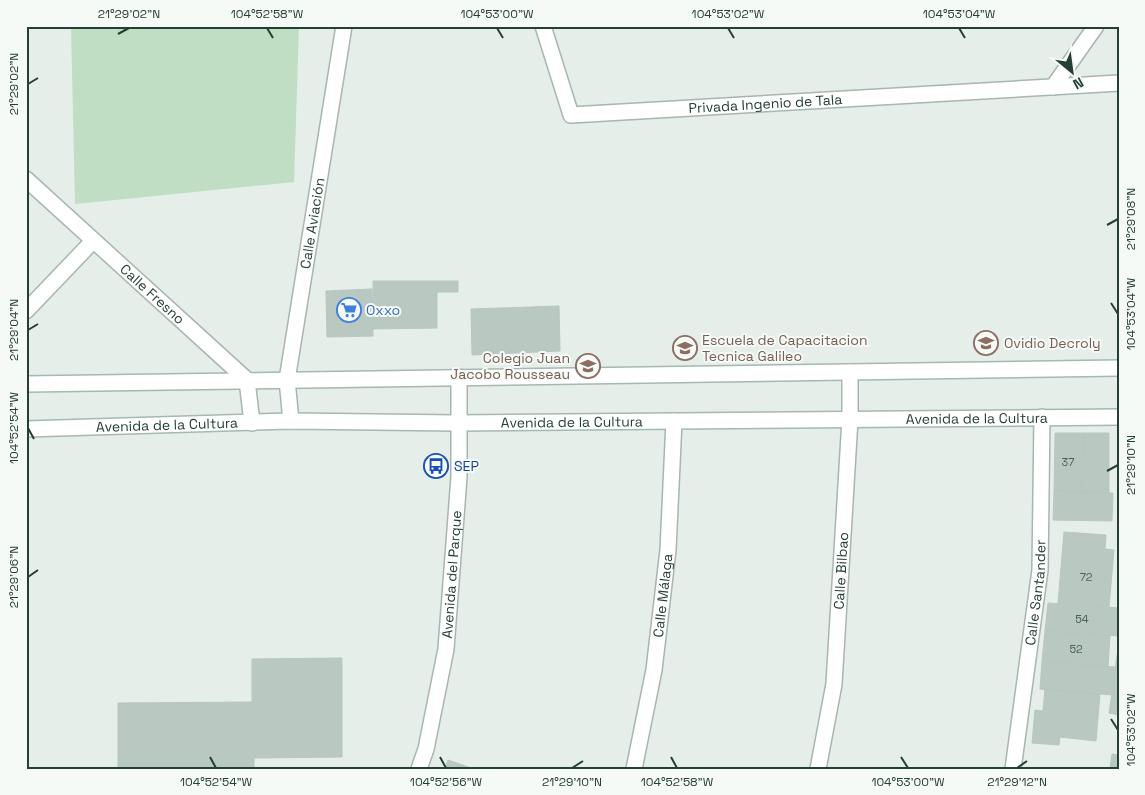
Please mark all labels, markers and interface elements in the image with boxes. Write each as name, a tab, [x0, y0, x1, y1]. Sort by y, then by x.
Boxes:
text: 21°29'02"N	[98, 6, 160, 22]
text: 104°52'58"W	[231, 6, 304, 22]
text: 104°53'00"W	[460, 6, 534, 22]
text: 104°53'02"W	[692, 6, 765, 22]
text: 104°53'04"W	[923, 6, 996, 22]
north arrow	[1048, 48, 1098, 98]
text: 21°29'02"N	[6, 53, 22, 115]
text: N	[1070, 73, 1087, 94]
street label: Privada Ingenio de Tala	[688, 90, 843, 117]
street label: Calle Aviación	[296, 176, 328, 270]
text: 21°29'08"N	[1123, 188, 1139, 250]
street label: Calle Fresno	[116, 260, 189, 328]
text: 104°53'04"W	[1123, 277, 1139, 350]
supermarket icon: Oxxo	[336, 297, 362, 323]
text: 21°29'04"N	[6, 299, 22, 361]
place label: Oxxo	[366, 301, 400, 319]
school or university icon: Ovidio Decroly	[973, 330, 999, 356]
place label: Escuela de Capacitacion Tecnica Galileo	[702, 331, 867, 365]
place label: Ovidio Decroly	[1004, 334, 1101, 352]
school or university icon: Escuela de Capacitacion Tecnica Galileo	[672, 335, 698, 361]
place label: Colegio Juan Jacobo Rousseau	[450, 349, 570, 383]
school or university icon: Colegio Juan Jacobo Rousseau	[575, 353, 601, 379]
text: 104°52'54"W	[6, 392, 22, 464]
street label: Avenida de la Cultura	[906, 409, 1048, 428]
street label: Avenida de la Cultura	[501, 412, 643, 432]
street label: Avenida de la Cultura	[96, 414, 238, 436]
text: 21°29'10"N	[1123, 435, 1139, 495]
bus stop icon: SEP	[423, 453, 449, 479]
house number: 37	[1062, 455, 1074, 469]
place label: SEP	[454, 457, 479, 475]
street label: Avenida del Parque	[438, 510, 465, 639]
street label: Calle Bilbao	[830, 531, 852, 610]
street label: Calle Santander	[1021, 539, 1049, 647]
text: 21°29'06"N	[6, 546, 22, 608]
street label: Calle Málaga	[649, 553, 677, 638]
house number: 72	[1080, 570, 1093, 584]
house number: 54	[1075, 612, 1089, 626]
house number: 52	[1069, 642, 1083, 656]
text: 104°53'02"W	[1123, 693, 1139, 766]
text: 104°52'54"W	[180, 774, 252, 790]
text: 104°52'56"W	[410, 774, 483, 790]
text: 21°29'10"N	[542, 774, 602, 790]
text: 104°52'58"W	[641, 774, 714, 790]
text: 104°53'00"W	[871, 774, 945, 790]
text: 21°29'12"N	[987, 774, 1047, 790]

